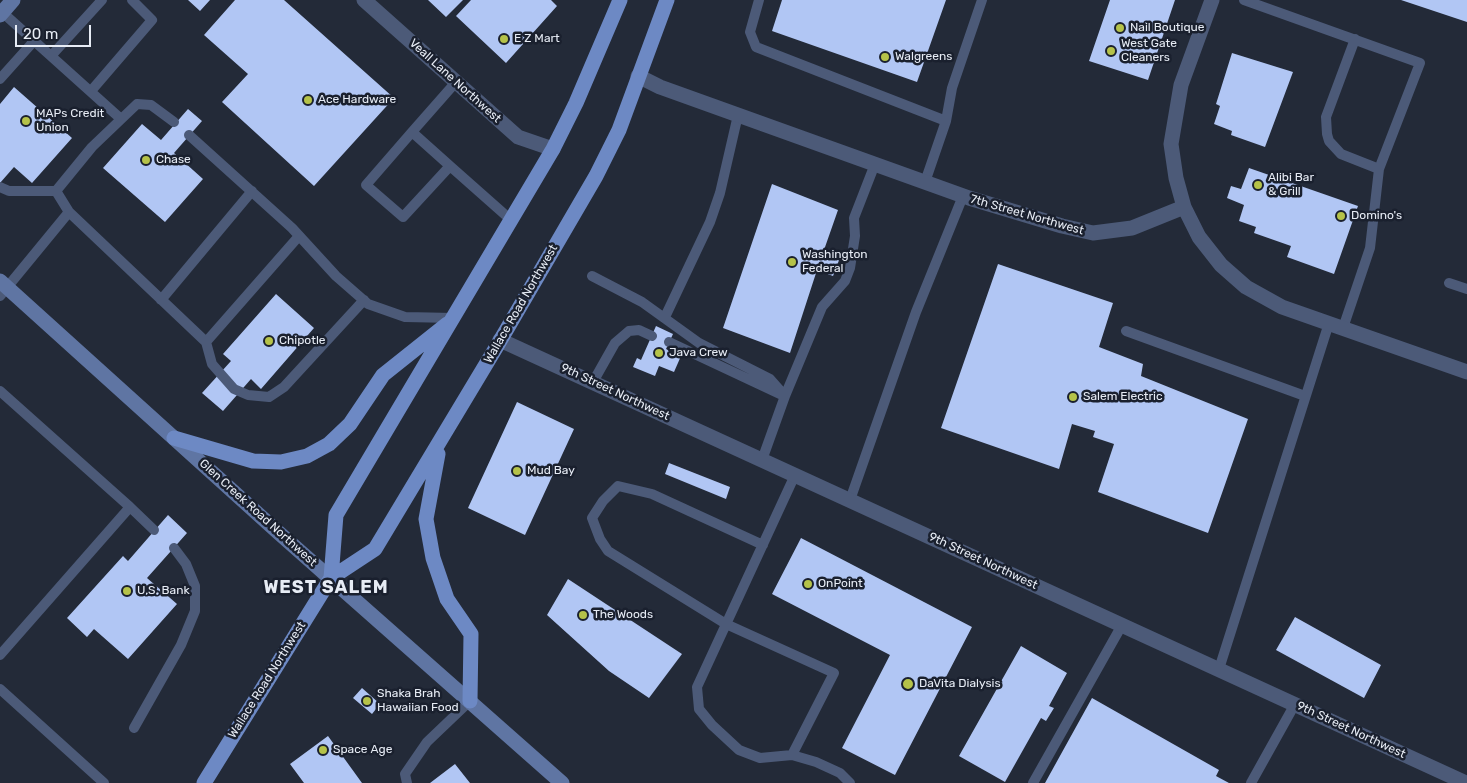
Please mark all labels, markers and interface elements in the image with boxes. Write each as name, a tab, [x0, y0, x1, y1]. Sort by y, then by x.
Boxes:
scale bar	[18, 15, 94, 47]
place label: Nail Boutique	[1130, 21, 1205, 35]
marker: Nail Boutique	[1114, 22, 1126, 34]
text: 20 m	[23, 25, 58, 43]
place label: E Z Mart	[514, 32, 560, 46]
marker: E Z Mart	[498, 33, 510, 45]
street label: Veall Lane Northwest	[406, 36, 504, 126]
place label: West Gate Cleaners	[1121, 37, 1177, 65]
marker: West Gate Cleaners	[1105, 45, 1117, 57]
place label: Walgreens	[895, 50, 952, 64]
marker: Walgreens	[879, 51, 891, 63]
place label: Ace Hardware	[318, 93, 396, 107]
marker: Ace Hardware	[302, 94, 314, 106]
place label: MAPs Credit Union	[36, 107, 104, 135]
marker: MAPs Credit Union	[20, 115, 32, 127]
place label: Chase	[156, 153, 191, 167]
marker: Chase	[140, 154, 152, 166]
place label: Alibi Bar & Grill	[1268, 171, 1314, 199]
marker: Alibi Bar & Grill	[1252, 179, 1264, 191]
street label: 7th Street Northwest	[969, 192, 1085, 238]
place label: Domino's	[1351, 209, 1402, 223]
marker: Domino's	[1335, 210, 1347, 222]
street label: Wallace Road Northwest	[481, 242, 561, 366]
place label: Washington Federal	[802, 248, 868, 276]
marker: Washington Federal	[786, 256, 798, 268]
place label: Chipotle	[279, 334, 326, 348]
marker: Chipotle	[263, 335, 275, 347]
place label: Java Crew	[669, 346, 728, 360]
marker: Java Crew	[653, 347, 665, 359]
street label: 9th Street Northwest	[558, 360, 672, 424]
place label: Salem Electric	[1083, 390, 1163, 404]
marker: Salem Electric	[1067, 391, 1079, 403]
street label: Glen Creek Road Northwest	[196, 456, 320, 570]
place label: Mud Bay	[527, 464, 575, 478]
marker: Mud Bay	[511, 465, 523, 477]
street label: 9th Street Northwest	[926, 529, 1040, 593]
district label: WEST SALEM	[262, 577, 390, 599]
place label: OnPoint	[818, 577, 863, 591]
marker: OnPoint	[802, 578, 814, 590]
place label: U.S. Bank	[137, 584, 190, 598]
marker: U.S. Bank	[121, 585, 133, 597]
place label: The Woods	[593, 608, 653, 622]
marker: The Woods	[577, 609, 589, 621]
street label: Wallace Road Northwest	[225, 619, 309, 741]
marker: DaVita Dialysis	[901, 677, 915, 691]
place label: DaVita Dialysis	[919, 677, 1001, 691]
place label: Shaka Brah Hawaiian Food	[377, 687, 459, 715]
marker: Shaka Brah Hawaiian Food	[361, 695, 373, 707]
street label: 9th Street Northwest	[1294, 698, 1408, 762]
place label: Space Age	[333, 743, 392, 757]
marker: Space Age	[317, 744, 329, 756]

